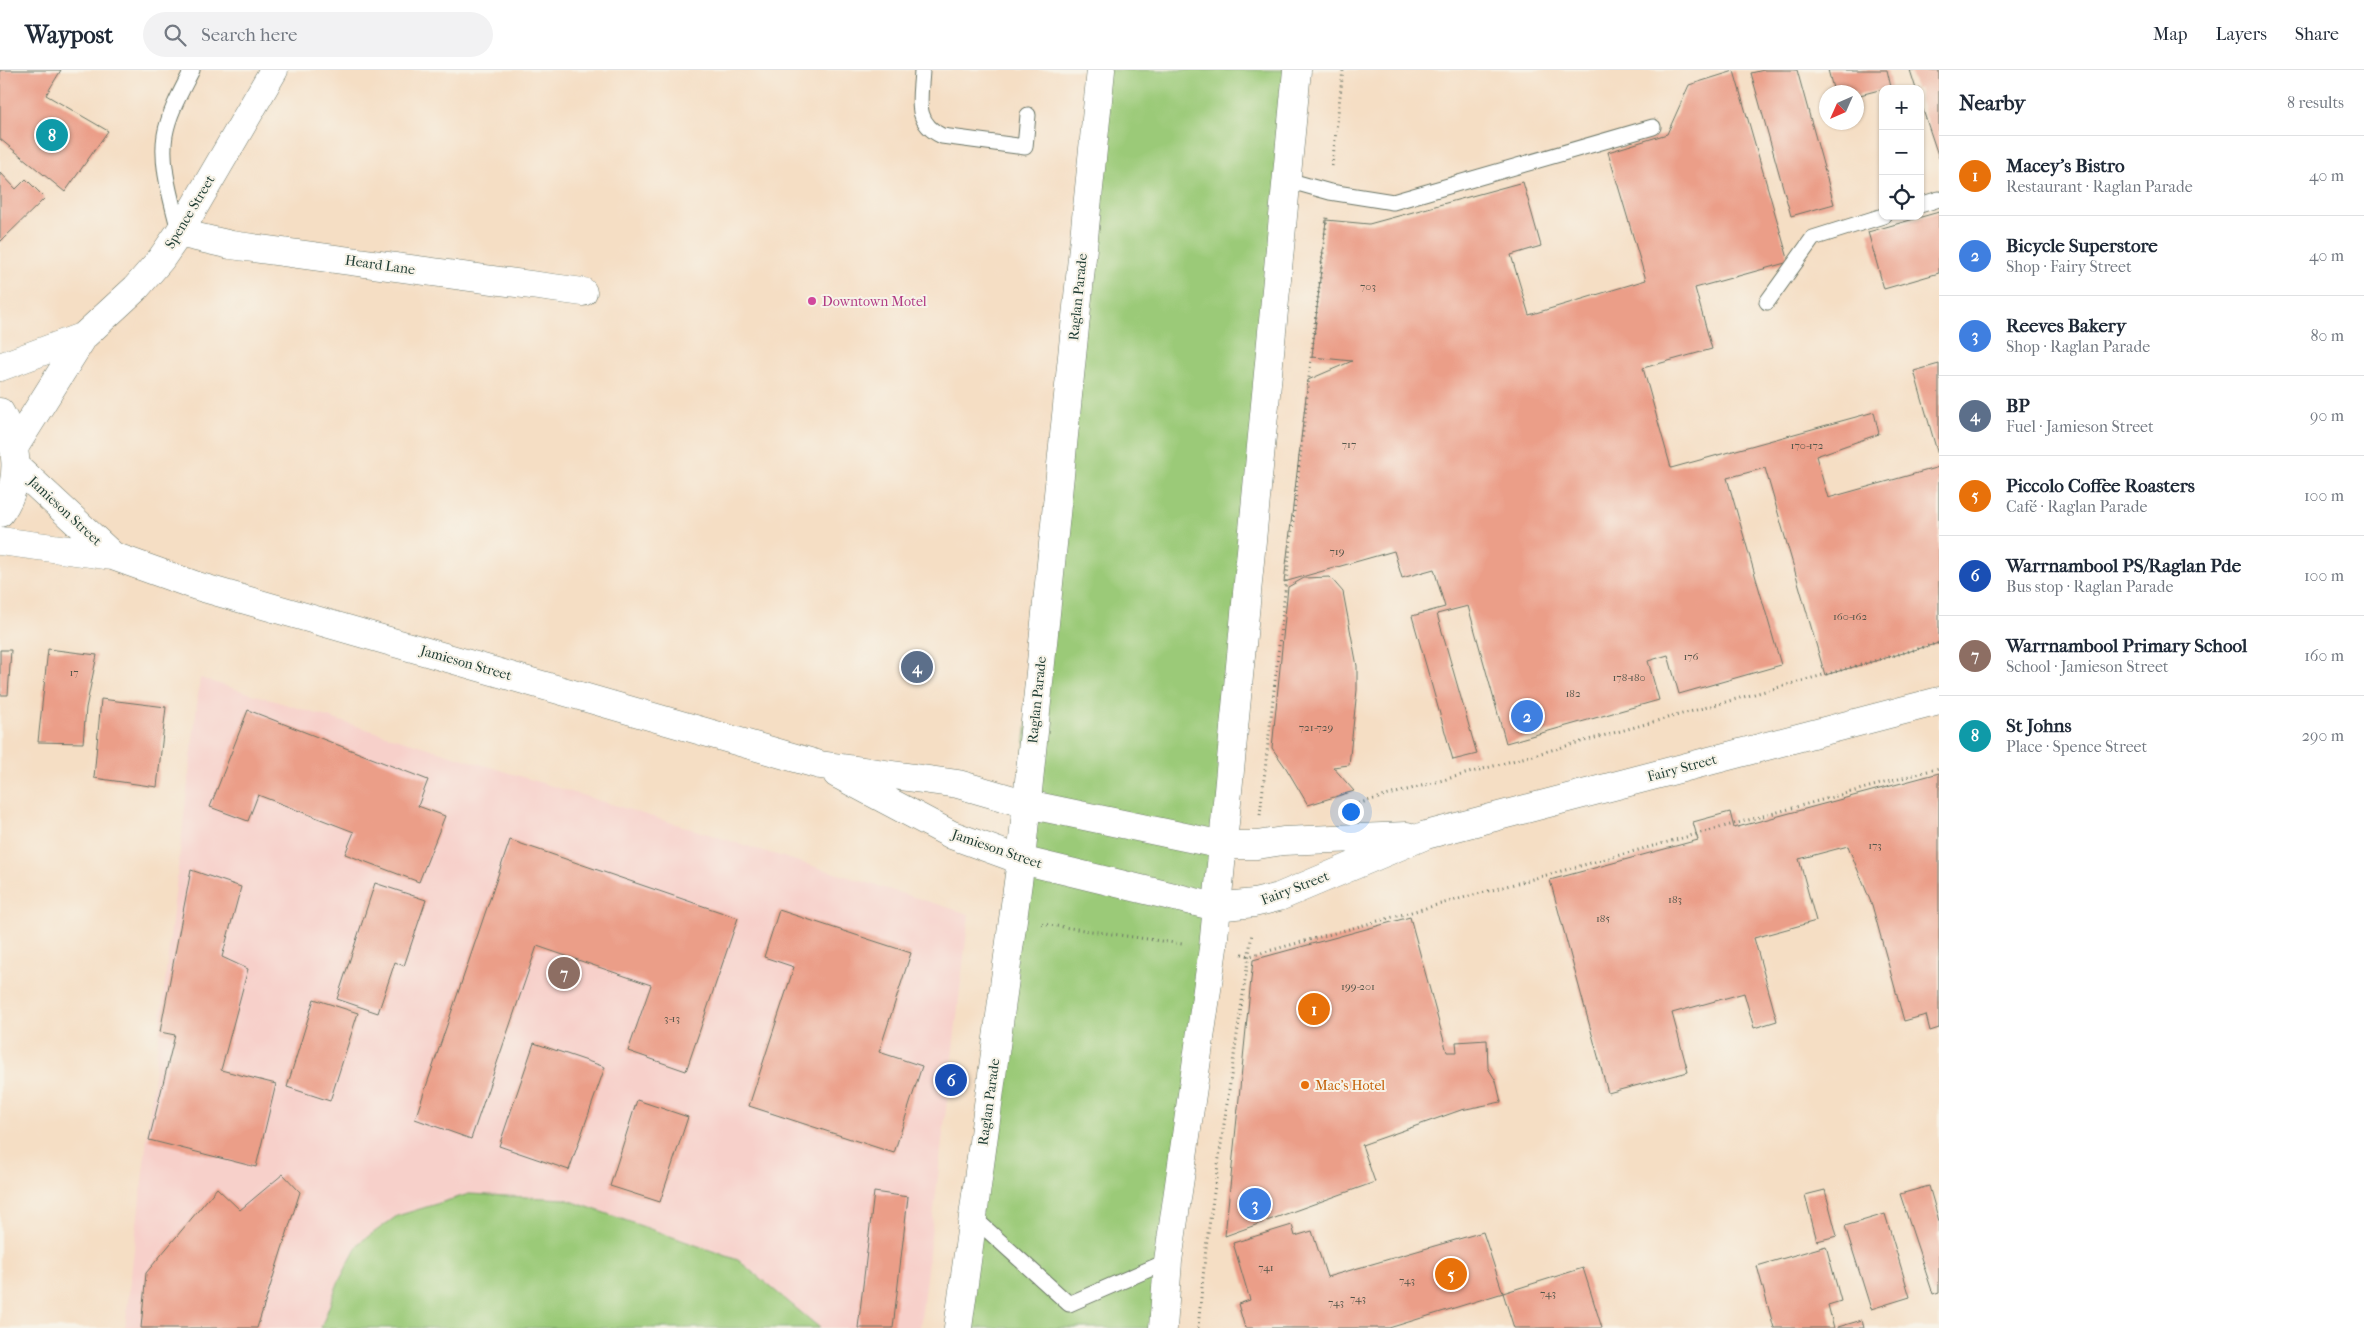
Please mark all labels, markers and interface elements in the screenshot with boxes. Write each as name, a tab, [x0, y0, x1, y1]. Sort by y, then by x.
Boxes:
search box	[143, 12, 493, 57]
text: Waypost	[25, 21, 113, 49]
icon: search	[161, 21, 189, 49]
text: Search here	[201, 24, 297, 46]
text: Map	[2153, 24, 2187, 45]
text: Layers	[2215, 24, 2267, 45]
text: Share	[2295, 24, 2339, 45]
north arrow	[1819, 85, 1864, 130]
map controls	[1879, 85, 1924, 220]
button: +	[1879, 85, 1924, 130]
text: Nearby	[1959, 91, 2025, 115]
text: 8 results	[2287, 93, 2344, 112]
pin: 8	[36, 116, 68, 154]
button: −	[1879, 130, 1924, 175]
text: Macey's Bistro	[2006, 155, 2125, 177]
text: 1	[1972, 166, 1978, 185]
text: 40 m	[2309, 166, 2344, 185]
street label: Spence Street	[161, 172, 219, 252]
button: locate	[1879, 175, 1924, 220]
text: Restaurant · Raglan Parade	[2006, 177, 2193, 196]
text: Bicycle Superstore	[2006, 235, 2158, 257]
text: 2	[1971, 246, 1979, 265]
text: 40 m	[2309, 246, 2344, 265]
street label: Heard Lane	[344, 252, 416, 278]
street label: Raglan Parade	[1065, 252, 1091, 341]
text: Shop · Fairy Street	[2006, 257, 2132, 276]
house number: 703	[1360, 280, 1376, 293]
place label: Downtown Motel	[822, 293, 927, 310]
marker: Downtown Motel	[806, 295, 818, 307]
text: Reeves Bakery	[2006, 315, 2126, 337]
text: 3	[1972, 326, 1978, 345]
text: 80 m	[2310, 326, 2344, 345]
text: Shop · Raglan Parade	[2006, 337, 2150, 356]
text: BP	[2006, 395, 2030, 417]
text: 4	[1970, 406, 1980, 425]
text: 90 m	[2310, 406, 2344, 425]
text: Fuel · Jamieson Street	[2006, 417, 2154, 436]
house number: 717	[1342, 438, 1356, 451]
house number: 170-172	[1791, 439, 1824, 452]
street label: Jamieson Street	[24, 472, 105, 549]
text: Piccolo Coffee Roasters	[2006, 475, 2195, 497]
text: 5	[1972, 486, 1978, 505]
text: 100 m	[2304, 486, 2344, 505]
text: Café · Raglan Parade	[2006, 497, 2147, 516]
house number: 719	[1329, 545, 1345, 558]
text: Warrnambool PS/Raglan Pde	[2006, 555, 2241, 577]
text: 6	[1971, 566, 1979, 585]
text: 100 m	[2304, 566, 2344, 585]
text: Bus stop · Raglan Parade	[2006, 577, 2173, 596]
house number: 160-162	[1833, 610, 1867, 623]
text: Warrnambool Primary School	[2006, 635, 2247, 657]
street label: Jamieson Street	[417, 642, 514, 684]
text: 7	[1971, 646, 1979, 665]
text: 160 m	[2304, 646, 2344, 665]
pin: 4	[901, 648, 933, 686]
house number: 176	[1683, 650, 1699, 663]
street label: Raglan Parade	[1024, 655, 1050, 744]
text: School · Jamieson Street	[2006, 657, 2169, 676]
house number: 17	[69, 666, 79, 679]
house number: 178-180	[1612, 671, 1646, 684]
house number: 182	[1565, 687, 1581, 700]
pin: 2	[1511, 697, 1543, 735]
text: St Johns	[2006, 715, 2072, 737]
house number: 721-729	[1299, 721, 1333, 734]
text: 8	[1971, 726, 1979, 745]
text: 290 m	[2302, 726, 2344, 745]
text: Place · Spence Street	[2006, 737, 2147, 756]
street label: Fairy Street	[1645, 751, 1719, 785]
your location	[1338, 799, 1364, 825]
street label: Jamieson Street	[949, 825, 1044, 872]
house number: 173	[1868, 839, 1882, 852]
street label: Fairy Street	[1259, 867, 1331, 909]
house number: 183	[1668, 893, 1682, 906]
house number: 185	[1596, 912, 1610, 925]
pin: 7	[548, 954, 580, 992]
house number: 199-201	[1341, 980, 1375, 993]
pin: 1	[1298, 990, 1330, 1028]
house number: 3-13	[664, 1012, 680, 1025]
street label: Raglan Parade	[974, 1057, 1004, 1147]
pin: 6	[935, 1061, 967, 1099]
place label: Mac's Hotel	[1315, 1077, 1385, 1094]
marker: Mac's Hotel	[1299, 1079, 1311, 1091]
pin: 3	[1239, 1185, 1271, 1223]
pin: 5	[1435, 1255, 1467, 1293]
house number: 741	[1258, 1261, 1274, 1274]
house number: 743	[1399, 1274, 1415, 1287]
house number: 743	[1540, 1287, 1556, 1300]
house number: 743	[1350, 1292, 1366, 1305]
house number: 743	[1328, 1296, 1344, 1309]

